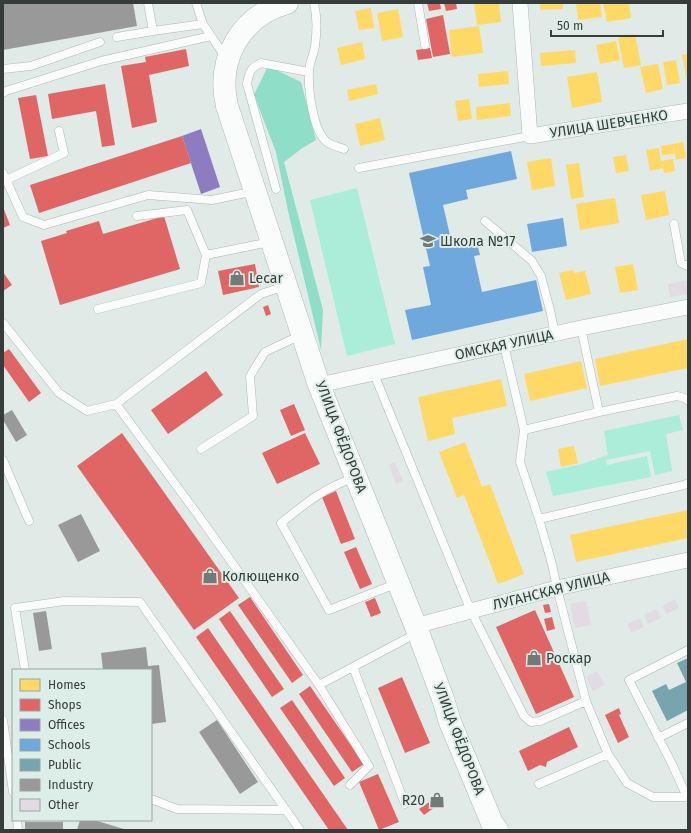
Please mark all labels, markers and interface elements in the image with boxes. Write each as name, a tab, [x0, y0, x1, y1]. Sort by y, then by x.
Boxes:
scale bar	[551, 12, 663, 38]
text: 50 m	[557, 19, 583, 33]
street label: УЛИЦА ШЕВЧЕНКО	[549, 106, 669, 142]
school or university icon: Школа №17	[419, 232, 437, 250]
place label: Школа №17	[440, 233, 516, 250]
shop icon: Lecar	[228, 269, 246, 287]
place label: Lecar	[249, 270, 283, 287]
street label: ОМСКАЯ УЛИЦА	[453, 326, 555, 364]
street label: УЛИЦА ФЁДОРОВА	[312, 379, 370, 495]
shop icon: Колющенко	[201, 567, 219, 585]
place label: Колющенко	[222, 568, 299, 585]
street label: ЛУГАНСКАЯ УЛИЦА	[491, 568, 611, 614]
shop icon: Роскар	[525, 649, 543, 667]
place label: Роскар	[546, 650, 592, 667]
legend	[12, 669, 152, 821]
text: Homes	[48, 678, 86, 692]
street label: УЛИЦА ФЁДОРОВА	[430, 681, 488, 797]
text: Shops	[48, 698, 82, 712]
text: Offices	[48, 718, 85, 732]
text: Schools	[48, 738, 91, 752]
text: Public	[48, 758, 82, 772]
text: Industry	[48, 778, 93, 792]
shop icon: R20	[428, 791, 446, 809]
place label: R20	[402, 792, 425, 809]
text: Other	[48, 798, 79, 812]

